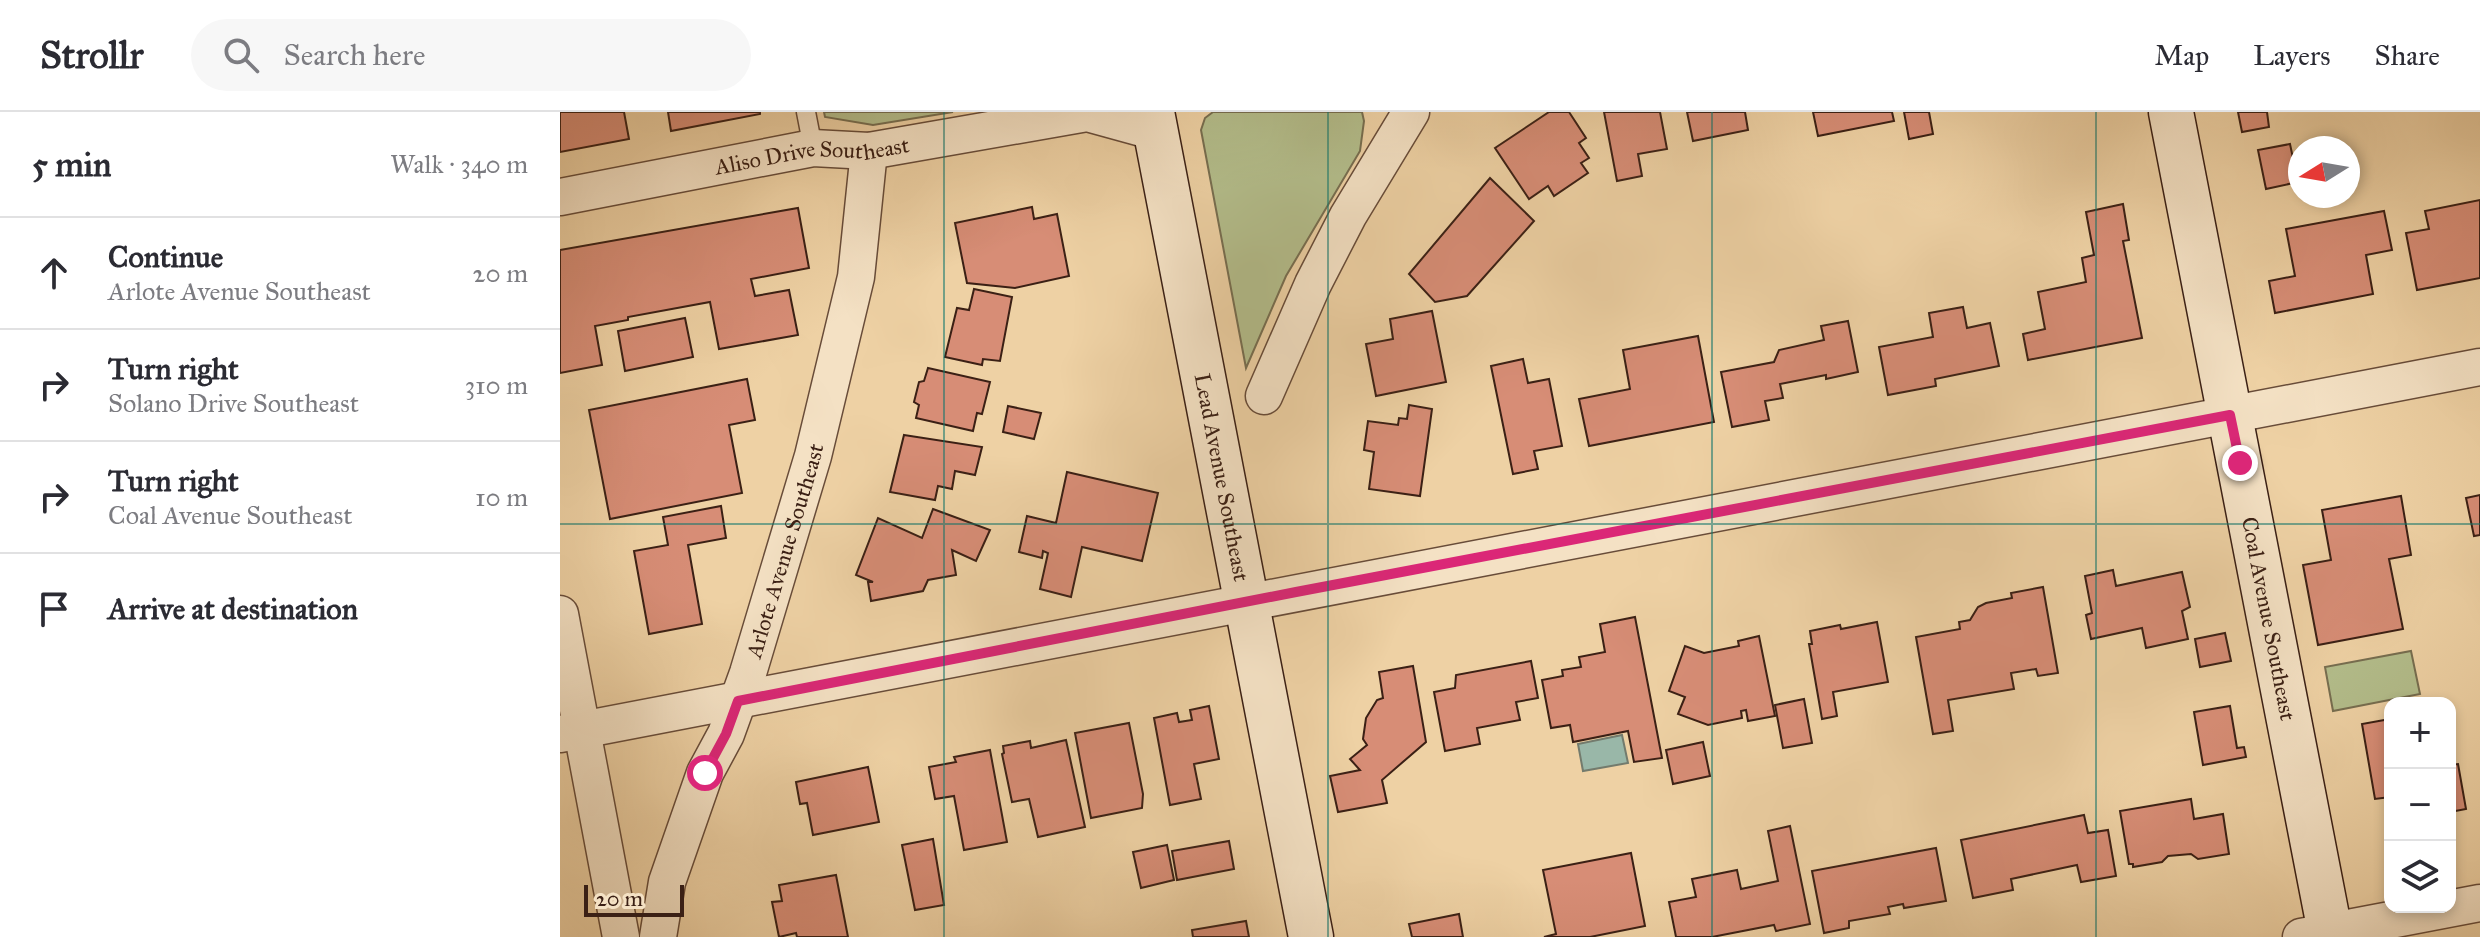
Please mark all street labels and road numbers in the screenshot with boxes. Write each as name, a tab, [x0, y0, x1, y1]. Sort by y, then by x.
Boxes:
street label: Aliso Drive Southeast	[711, 131, 911, 180]
street label: Lead Avenue Southeast	[1189, 371, 1256, 584]
street label: Arlote Avenue Southeast	[739, 441, 829, 662]
street label: Coal Avenue Southeast	[2236, 514, 2302, 723]

